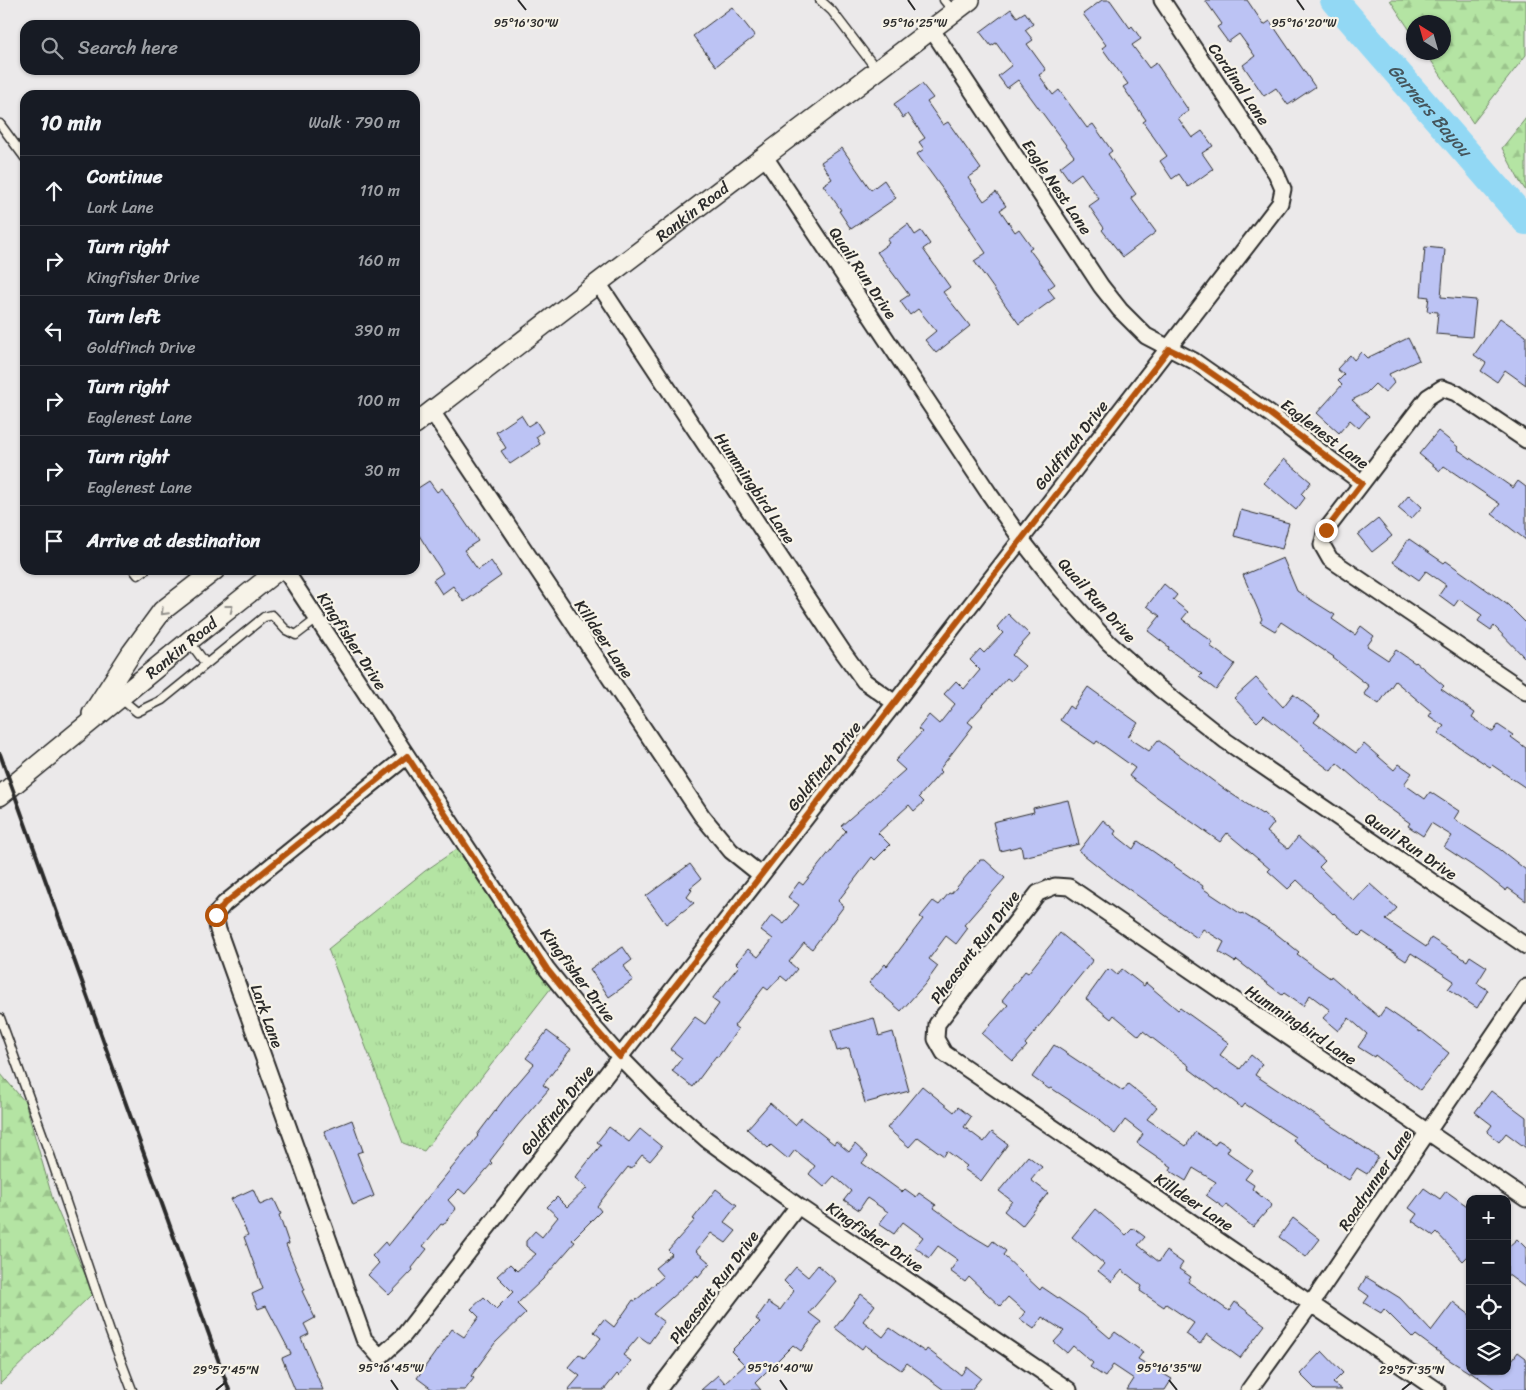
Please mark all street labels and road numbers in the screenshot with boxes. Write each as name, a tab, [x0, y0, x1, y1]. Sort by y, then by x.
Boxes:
street label: Cardinal Lane	[1200, 36, 1278, 132]
street label: Eagle Nest Lane	[1014, 133, 1100, 241]
street label: Rankin Road	[649, 173, 736, 249]
street label: Quail Run Drive	[821, 221, 905, 326]
street label: Eaglenest Lane	[1274, 391, 1376, 477]
street label: Goldfinch Drive	[1026, 393, 1116, 497]
street label: Hummingbird Lane	[707, 426, 803, 550]
street label: Quail Run Drive	[1050, 551, 1144, 650]
street label: Kingfisher Drive	[309, 586, 395, 696]
street label: Killdeer Lane	[567, 593, 641, 685]
street label: Rankin Road	[138, 608, 225, 686]
street label: Goldfinch Drive	[779, 714, 869, 818]
street label: Quail Run Drive	[1359, 804, 1464, 888]
street label: Pheasant Run Drive	[922, 884, 1028, 1010]
street label: Kingfisher Drive	[532, 921, 624, 1029]
street label: Hummingbird Lane	[1239, 977, 1363, 1073]
street label: Lark Lane	[242, 980, 292, 1052]
street label: Goldfinch Drive	[512, 1058, 602, 1162]
street label: Roadrunner Lane	[1330, 1123, 1420, 1237]
street label: Killdeer Lane	[1148, 1165, 1240, 1239]
street label: Kingfisher Drive	[820, 1193, 930, 1281]
street label: Pheasant Run Drive	[661, 1224, 767, 1350]

